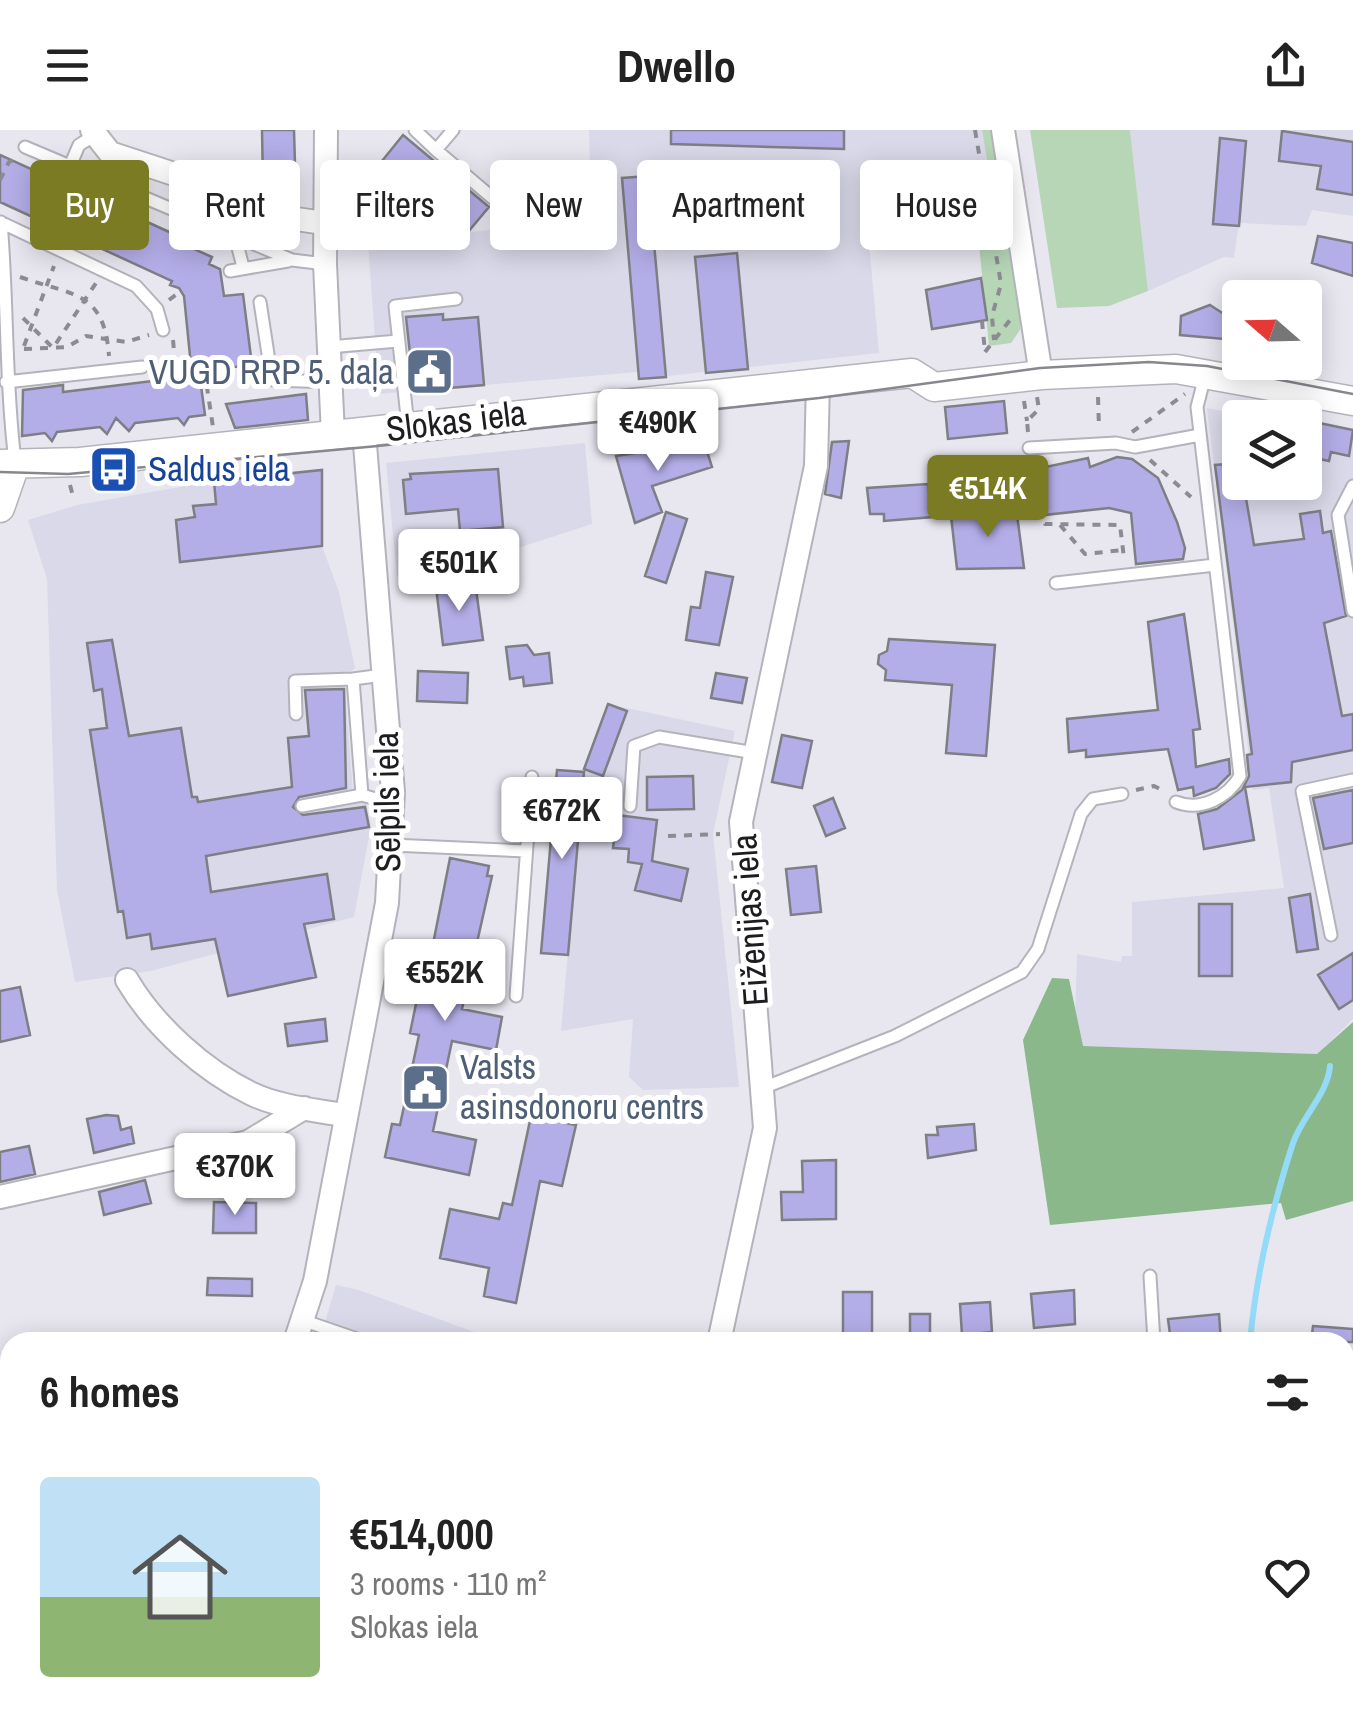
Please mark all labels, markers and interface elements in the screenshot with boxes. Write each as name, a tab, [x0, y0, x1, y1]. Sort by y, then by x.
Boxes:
text: Dwello	[617, 35, 736, 96]
icon: menu	[40, 38, 95, 93]
icon: share	[1258, 38, 1313, 93]
chip: Buy	[30, 160, 149, 250]
chip: Rent	[169, 160, 300, 250]
chip: Filters	[320, 160, 470, 250]
chip: New	[490, 160, 617, 250]
chip: Apartment	[637, 160, 840, 250]
chip: House	[860, 160, 1013, 250]
north arrow	[1222, 280, 1322, 380]
map controls	[1222, 280, 1322, 500]
public building icon: VUGD RRP 5. daļa	[403, 346, 455, 398]
place label: VUGD RRP 5. daļa	[149, 348, 394, 395]
street label: Slokas iela	[383, 389, 529, 452]
pin: €490K	[588, 389, 728, 474]
text: €490K	[619, 400, 697, 443]
button: layers	[1222, 400, 1322, 500]
bus stop icon: Saldus iela	[87, 443, 139, 495]
place label: Saldus iela	[148, 445, 290, 492]
pin: €514K	[918, 455, 1058, 540]
text: €514K	[949, 466, 1027, 509]
pin: €501K	[389, 529, 529, 614]
text: €501K	[420, 540, 498, 583]
street label: Sēlpils iela	[362, 731, 411, 873]
pin: €672K	[492, 777, 632, 862]
text: €672K	[523, 788, 601, 831]
street label: Eiženijas iela	[720, 832, 779, 1008]
pin: €552K	[375, 939, 515, 1024]
text: €552K	[406, 950, 484, 993]
place label: Valsts asinsdonoru centrs	[460, 1043, 704, 1130]
public building icon: Valsts asinsdonoru centrs	[399, 1061, 451, 1113]
pin: €370K	[165, 1133, 305, 1218]
text: €370K	[196, 1144, 274, 1187]
text: 6 homes	[40, 1364, 180, 1420]
icon: filters	[1260, 1365, 1315, 1420]
text: €514,000	[350, 1506, 494, 1562]
icon: home	[120, 1517, 240, 1637]
icon: heart	[1260, 1550, 1315, 1605]
text: 3 rooms · 110 m²	[350, 1562, 546, 1605]
text: Slokas iela	[350, 1605, 478, 1648]

